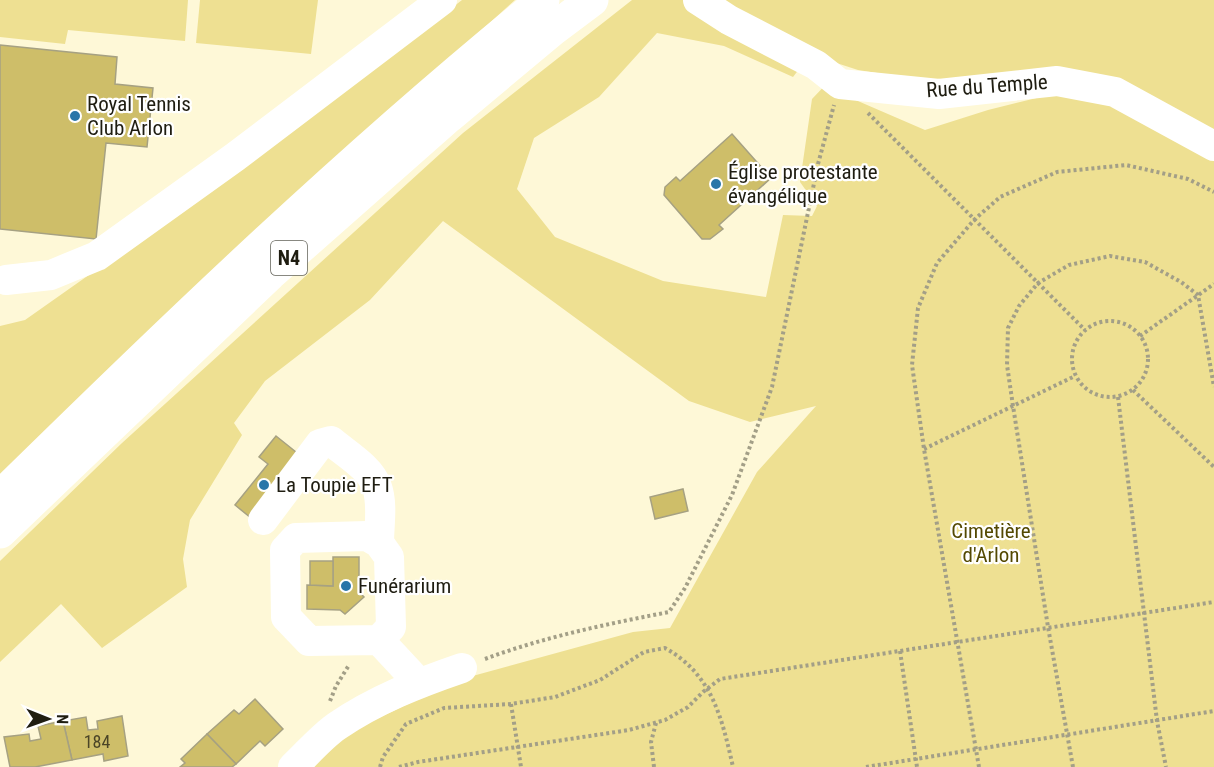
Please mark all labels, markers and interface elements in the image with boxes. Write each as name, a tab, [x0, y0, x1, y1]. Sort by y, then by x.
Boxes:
street label: Rue du Temple	[926, 70, 1049, 102]
place label: Royal Tennis Club Arlon	[87, 92, 191, 140]
marker: Royal Tennis Club Arlon	[68, 109, 82, 123]
place label: Église protestante évangélique	[728, 160, 878, 208]
marker: Église protestante évangélique	[709, 177, 723, 191]
road number: N4	[271, 241, 307, 275]
place label: La Toupie EFT	[276, 473, 393, 497]
marker: La Toupie EFT	[257, 478, 271, 492]
park label: Cimetière d'Arlon	[951, 519, 1031, 567]
place label: Funérarium	[358, 574, 451, 598]
marker: Funérarium	[339, 579, 353, 593]
north arrow	[18, 689, 78, 749]
text: N	[53, 714, 72, 724]
house number: 184	[84, 731, 110, 752]

